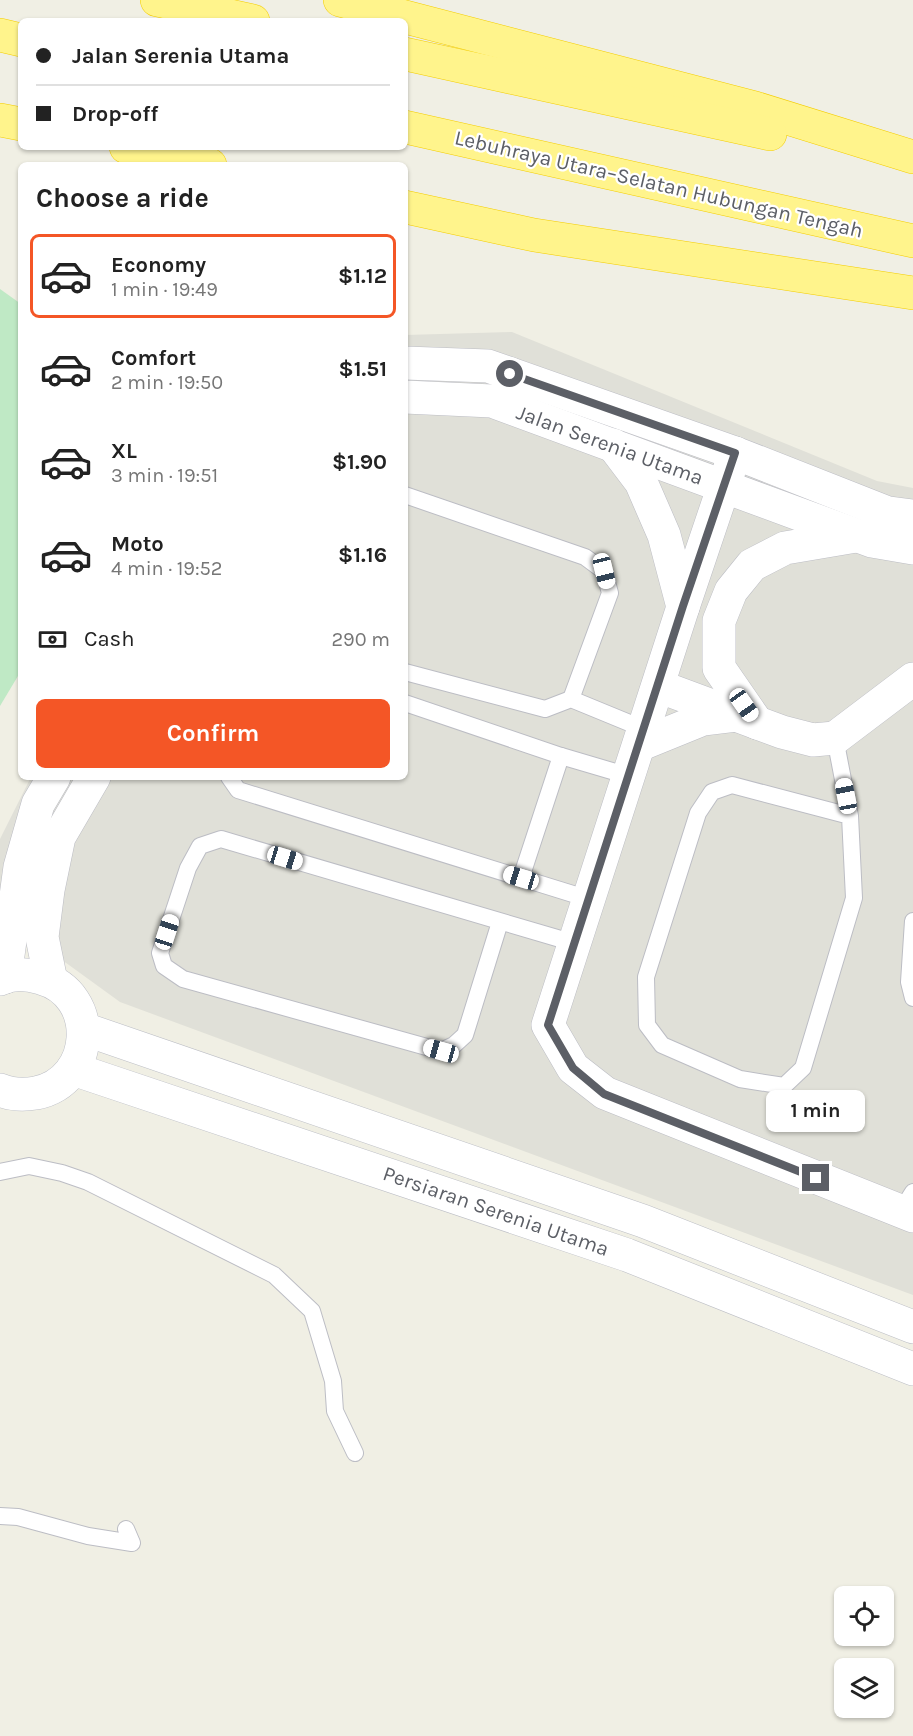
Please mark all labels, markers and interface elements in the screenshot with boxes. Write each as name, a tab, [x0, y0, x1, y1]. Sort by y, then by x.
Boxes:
text: Jalan Serenia Utama	[72, 43, 289, 69]
text: Drop-off	[72, 101, 158, 127]
street label: Lebuhraya Utara–Selatan Hubungan Tengah	[452, 125, 866, 243]
text: Choose a ride	[36, 182, 209, 214]
icon: car	[39, 249, 93, 303]
text: Economy	[111, 252, 206, 278]
text: $1.12	[338, 263, 387, 289]
text: 1 min · 19:49	[111, 278, 218, 301]
icon: car	[39, 342, 93, 396]
text: Comfort	[111, 345, 196, 371]
text: $1.51	[339, 356, 387, 382]
route start	[496, 360, 523, 387]
text: 2 min · 19:50	[111, 371, 223, 394]
street label: Jalan Serenia Utama	[513, 400, 707, 490]
icon: car	[39, 435, 93, 489]
text: XL	[111, 438, 137, 464]
text: $1.90	[332, 449, 387, 475]
text: 3 min · 19:51	[111, 464, 218, 487]
icon: car	[39, 528, 93, 582]
text: Moto	[111, 531, 164, 557]
text: $1.16	[338, 542, 387, 568]
car	[591, 551, 617, 591]
text: 4 min · 19:52	[111, 557, 222, 580]
icon: cash	[36, 623, 69, 656]
text: Cash	[84, 626, 134, 652]
text: 290 m	[331, 628, 390, 651]
car	[726, 685, 762, 725]
button: Confirm	[36, 699, 390, 768]
car	[834, 777, 858, 815]
car	[265, 844, 305, 872]
car	[501, 864, 541, 892]
car	[153, 912, 181, 952]
car	[421, 1037, 461, 1065]
callout: 1 min	[766, 1091, 866, 1133]
text: 1 min	[790, 1099, 841, 1122]
street label: Persiaran Serenia Utama	[380, 1161, 612, 1261]
route end	[802, 1164, 829, 1191]
map controls	[834, 1586, 894, 1718]
button: locate	[834, 1586, 894, 1646]
button: layers	[834, 1658, 894, 1718]

